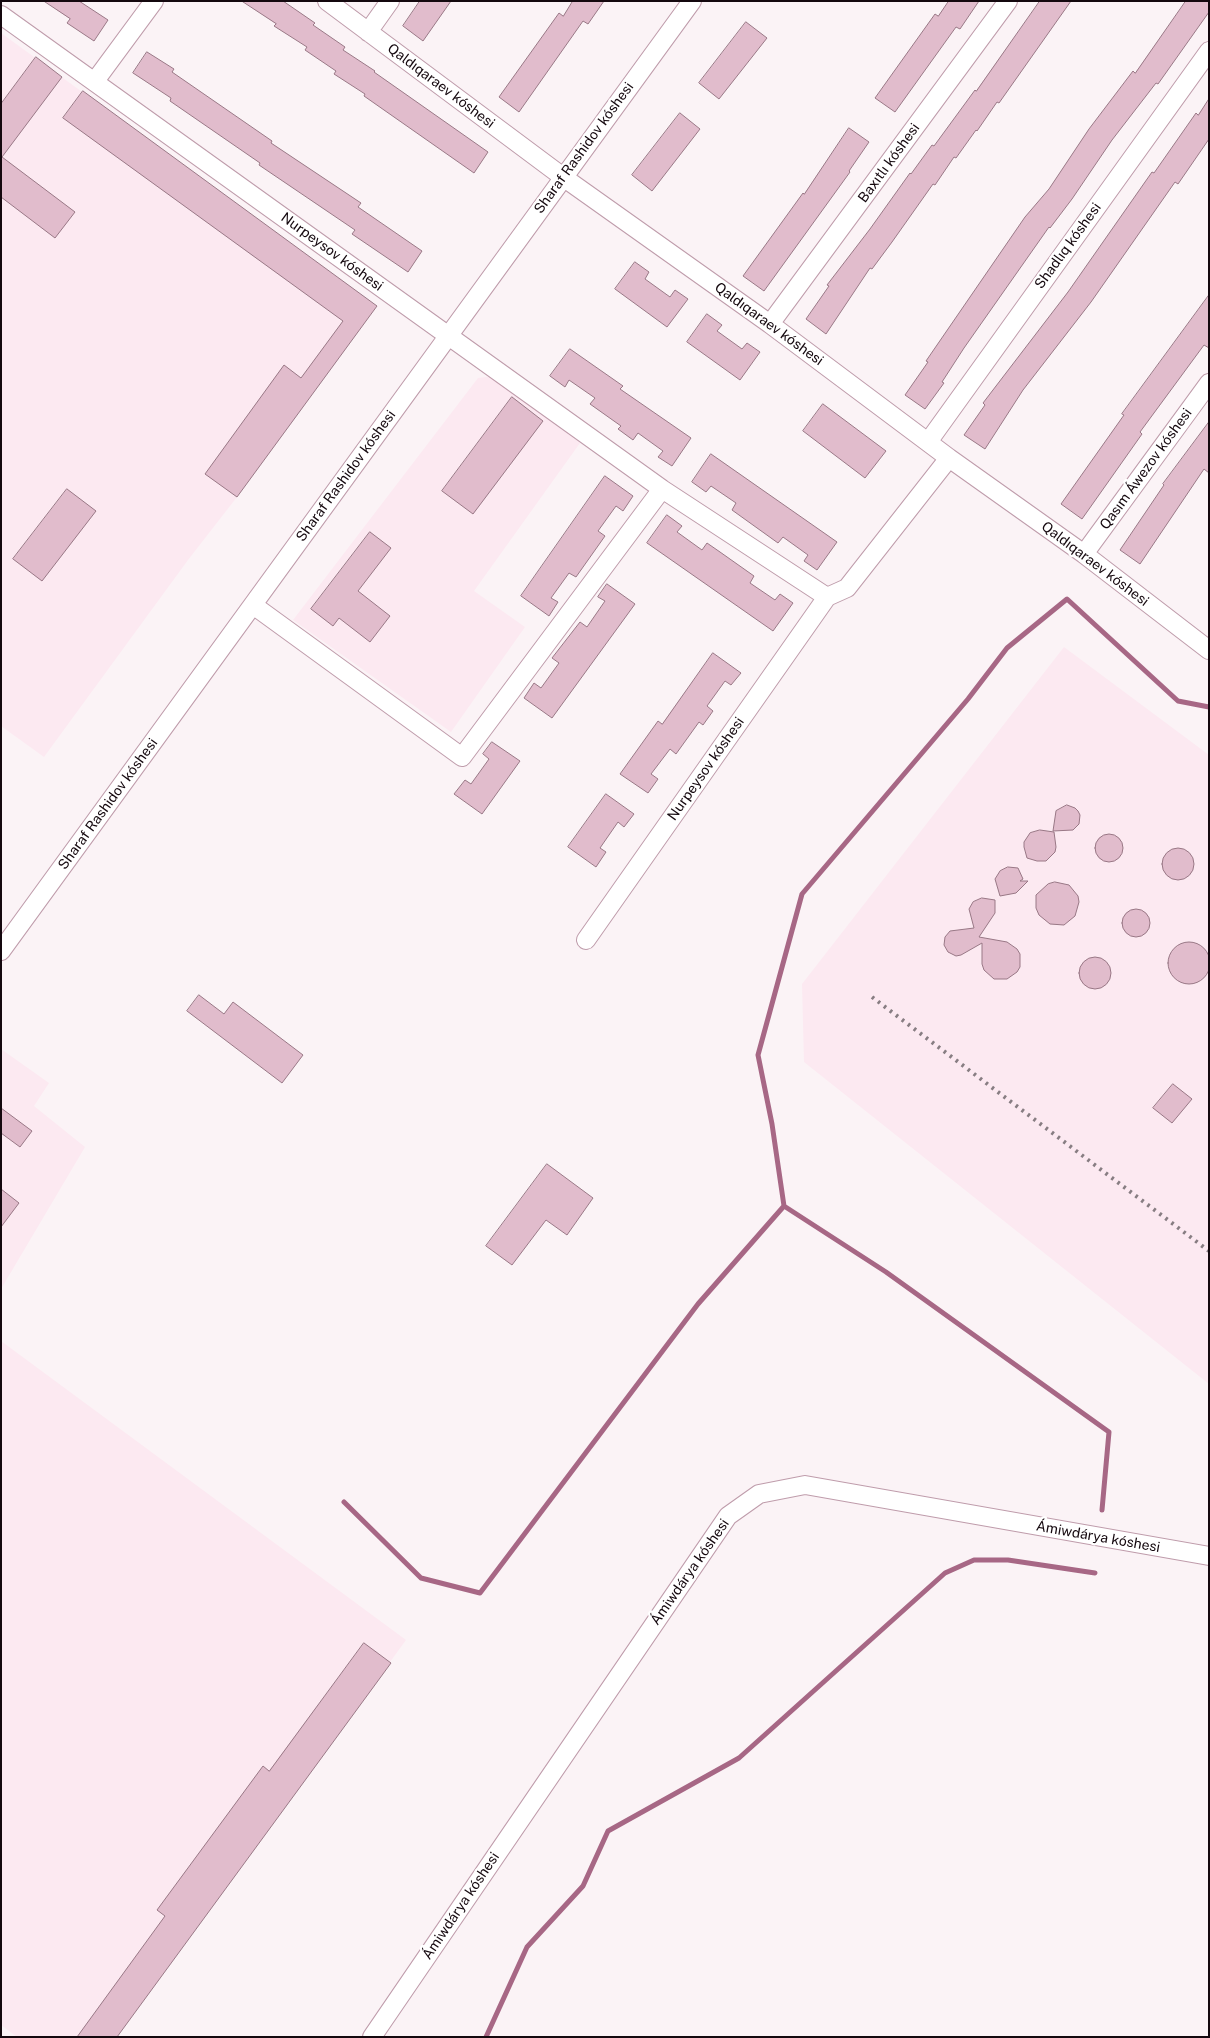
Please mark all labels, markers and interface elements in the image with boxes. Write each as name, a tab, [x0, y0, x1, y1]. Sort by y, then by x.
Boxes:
street label: Qaldıqaraev kóshesi	[384, 40, 498, 132]
street label: Sharaf Rashidov kóshesi	[531, 79, 637, 217]
street label: Baxıtlı kóshesi	[855, 120, 923, 206]
street label: Shadlıq kóshesi	[1031, 200, 1105, 292]
street label: Nurpeysov kóshesi	[278, 209, 386, 295]
street label: Qaldıqaraev kóshesi	[711, 279, 827, 369]
street label: Qasım Áwezov kóshesi	[1096, 405, 1196, 533]
street label: Sharaf Rashidov kóshesi	[293, 407, 399, 545]
street label: Qaldıqaraev kóshesi	[1038, 518, 1152, 610]
street label: Nurpeysov kóshesi	[664, 714, 748, 824]
street label: Sharaf Rashidov kóshesi	[55, 735, 161, 873]
street label: Ámiwdárya kóshesi	[647, 1516, 733, 1628]
street label: Ámiwdárya kóshesi	[1035, 1518, 1161, 1556]
street label: Ámiwdárya kóshesi	[419, 1849, 503, 1963]

